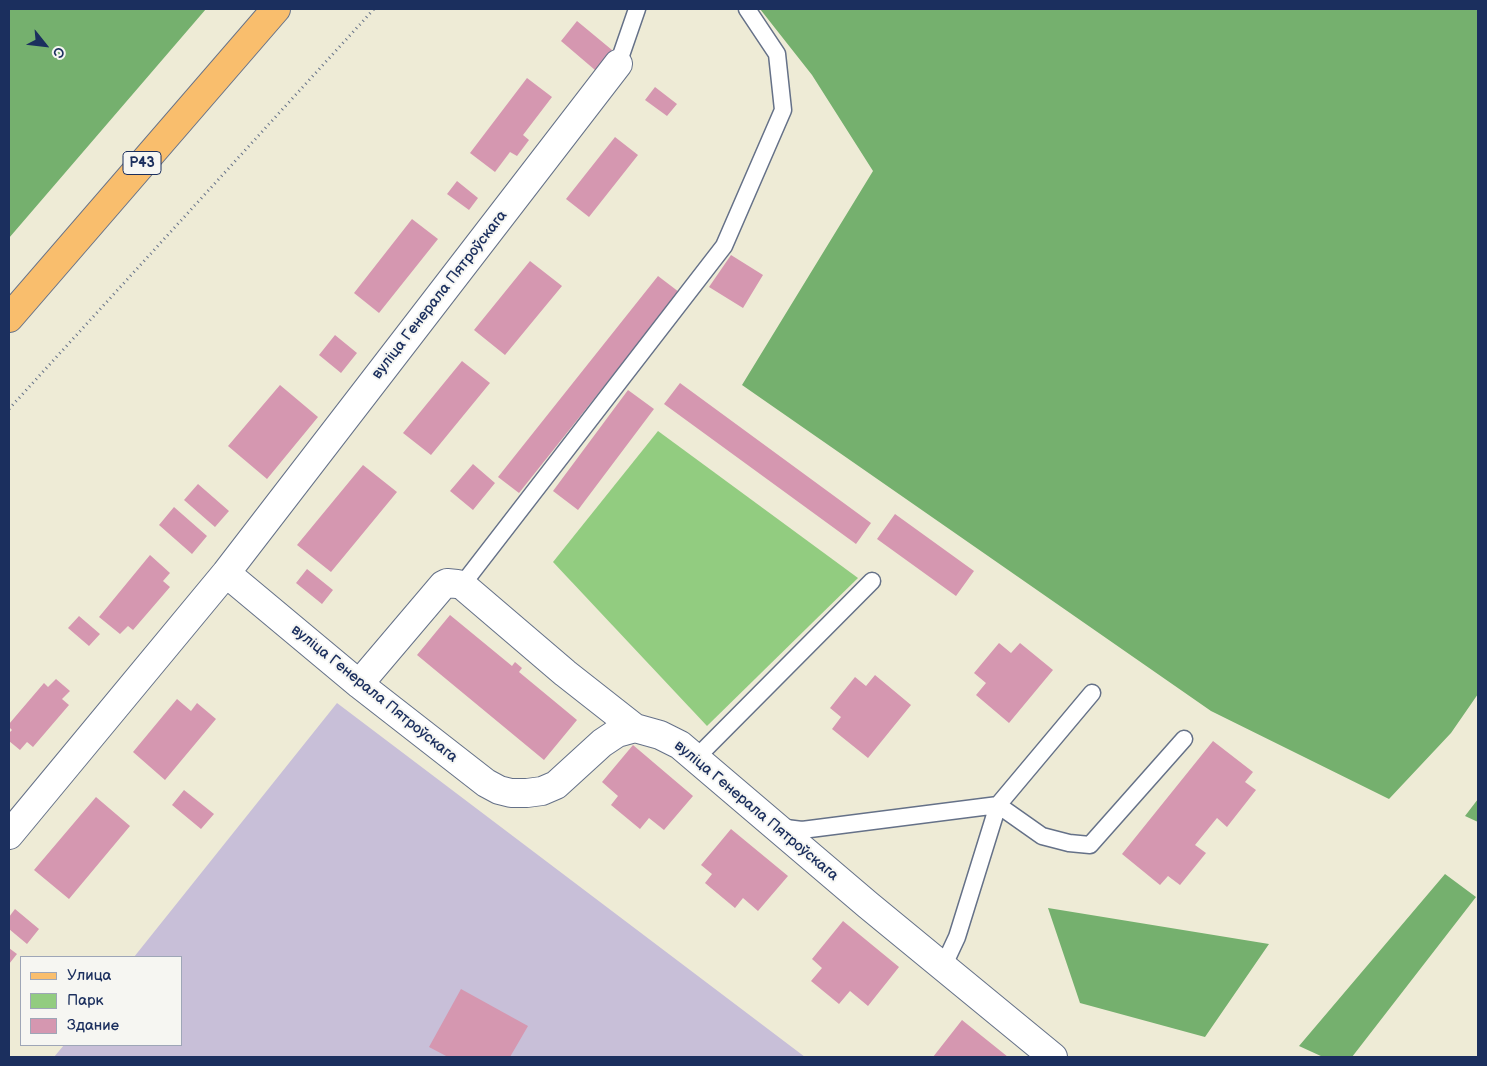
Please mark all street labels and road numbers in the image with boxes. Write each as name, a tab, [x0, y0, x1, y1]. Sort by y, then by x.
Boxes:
road number: Р43	[123, 152, 161, 174]
street label: вуліца Генерала Пятроўскага	[369, 207, 511, 383]
street label: вуліца Генерала Пятроўскага	[287, 621, 461, 767]
street label: вуліца Генерала Пятроўскага	[670, 737, 842, 885]

